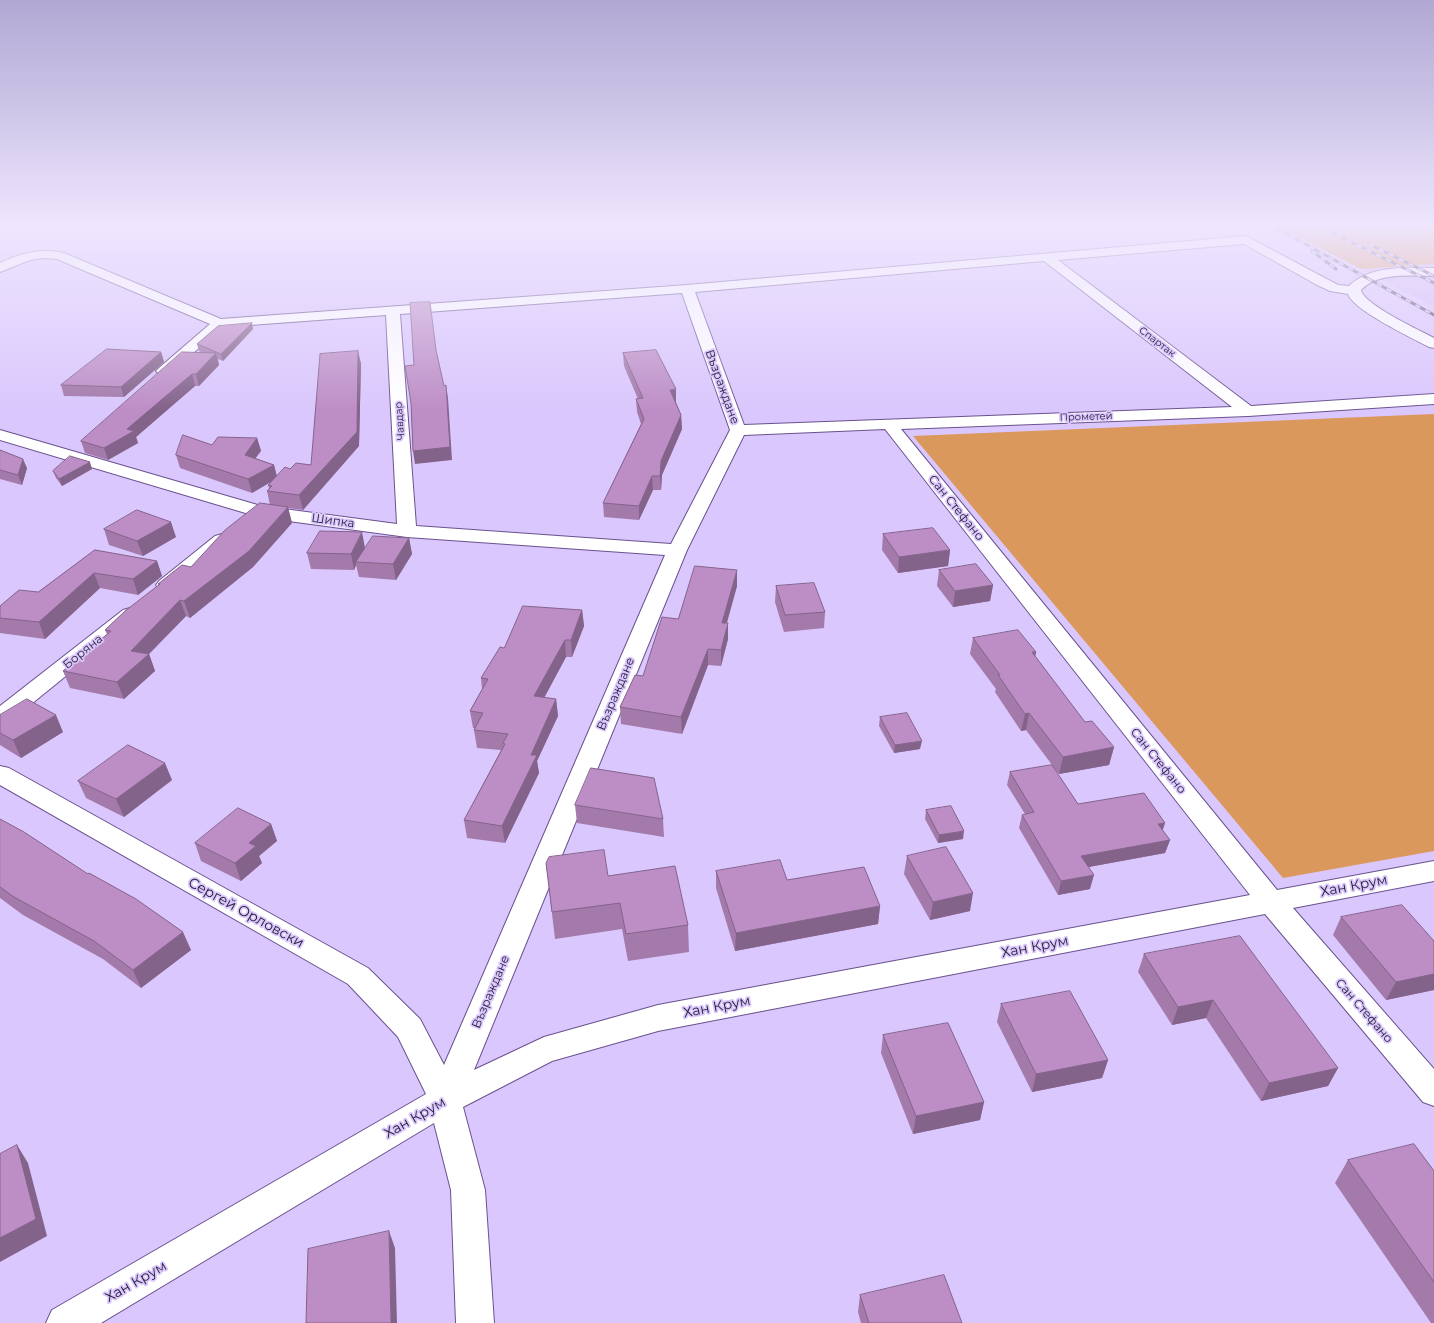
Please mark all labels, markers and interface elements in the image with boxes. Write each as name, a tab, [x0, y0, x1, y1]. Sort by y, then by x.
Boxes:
street label: Спартак	[1136, 324, 1178, 360]
street label: Възраждане	[702, 348, 742, 426]
street label: Чавдар	[393, 401, 407, 441]
street label: Прометей	[1059, 410, 1113, 424]
street label: Сан Стефано	[925, 472, 987, 544]
street label: Шипка	[311, 511, 355, 531]
street label: Боряна	[60, 632, 106, 672]
street label: Възраждане	[594, 655, 638, 733]
street label: Сан Стефано	[1127, 725, 1189, 797]
street label: Хан Крум	[1319, 871, 1389, 901]
street label: Сергей Орловски	[185, 874, 307, 952]
street label: Хан Крум	[1000, 932, 1070, 962]
street label: Възраждане	[469, 953, 513, 1031]
street label: Сан Стефано	[1332, 976, 1396, 1046]
street label: Хан Крум	[682, 992, 752, 1022]
street label: Хан Крум	[381, 1094, 449, 1142]
street label: Хан Крум	[102, 1258, 170, 1306]

